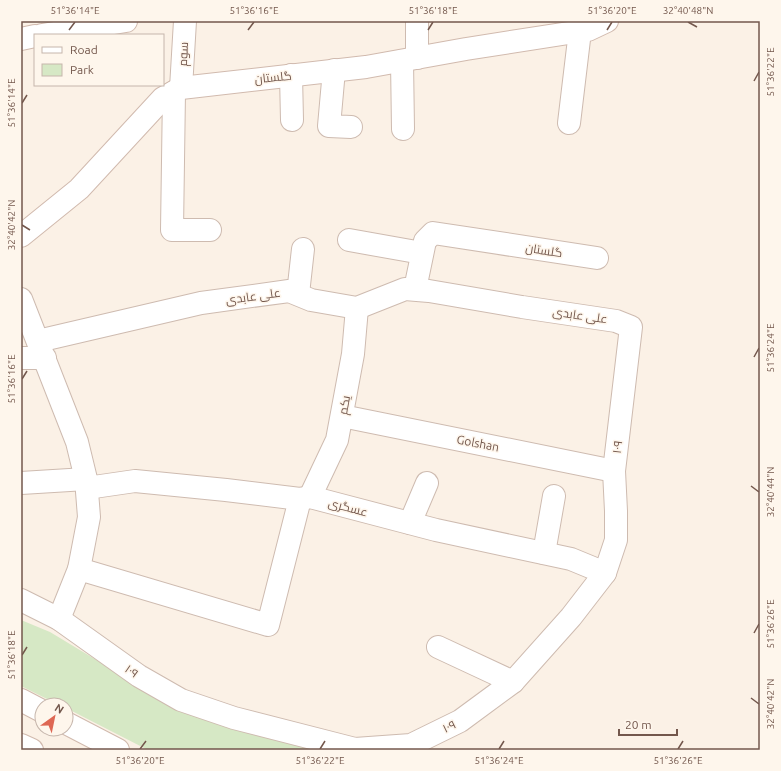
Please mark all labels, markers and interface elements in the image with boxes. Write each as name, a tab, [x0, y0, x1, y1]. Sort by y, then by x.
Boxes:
text: 51°36'14"E	[50, 5, 100, 16]
text: 51°36'16"E	[229, 5, 279, 16]
text: 51°36'18"E	[408, 5, 458, 16]
text: 51°36'20"E	[587, 5, 637, 16]
text: 32°40'48"N	[663, 5, 713, 16]
legend	[34, 34, 164, 86]
street label: سوم	[176, 41, 192, 67]
text: Road	[70, 43, 98, 56]
text: 51°36'22"E	[765, 47, 776, 97]
text: Park	[70, 63, 94, 76]
street label: گلستان	[254, 69, 292, 86]
text: 51°36'14"E	[6, 78, 17, 128]
text: 32°40'42"N	[6, 200, 17, 250]
street label: گلستان	[524, 241, 563, 260]
street label: علی عابدی	[225, 286, 281, 307]
street label: علی عابدی	[552, 305, 608, 326]
text: 51°36'24"E	[765, 323, 776, 373]
text: 51°36'16"E	[6, 354, 17, 404]
street label: یکم	[336, 394, 354, 416]
street label: Golshan	[456, 432, 500, 454]
street label: ۱۰۹	[610, 440, 624, 454]
text: 32°40'44"N	[765, 467, 776, 517]
street label: عسگری	[327, 496, 369, 519]
text: 51°36'26"E	[765, 599, 776, 649]
text: 51°36'18"E	[6, 630, 17, 680]
street label: ۱۰۹	[123, 662, 141, 680]
text: 32°40'42"N	[765, 679, 776, 729]
north arrow	[34, 697, 74, 737]
text: N	[53, 701, 66, 716]
scale bar	[619, 711, 677, 737]
street label: ۱۰۹	[440, 717, 458, 735]
text: 20 m	[625, 718, 652, 731]
text: 51°36'20"E	[115, 755, 165, 766]
text: 51°36'22"E	[295, 755, 345, 766]
text: 51°36'24"E	[474, 755, 524, 766]
text: 51°36'26"E	[653, 755, 703, 766]

